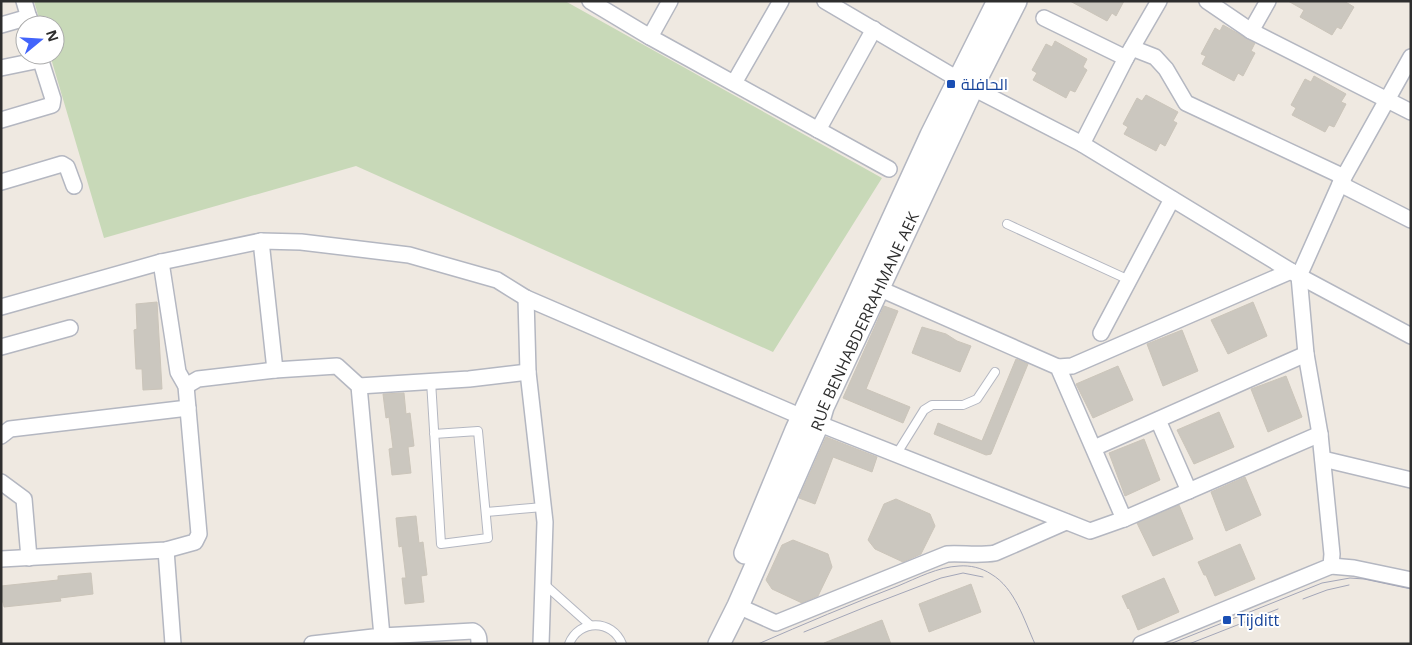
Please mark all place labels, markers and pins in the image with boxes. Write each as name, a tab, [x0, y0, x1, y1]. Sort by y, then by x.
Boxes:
place label: الحافلة	[961, 73, 1008, 95]
marker: الحافلة	[945, 78, 957, 90]
place label: Tijditt	[1237, 609, 1279, 631]
marker: Tijditt	[1221, 614, 1233, 626]

